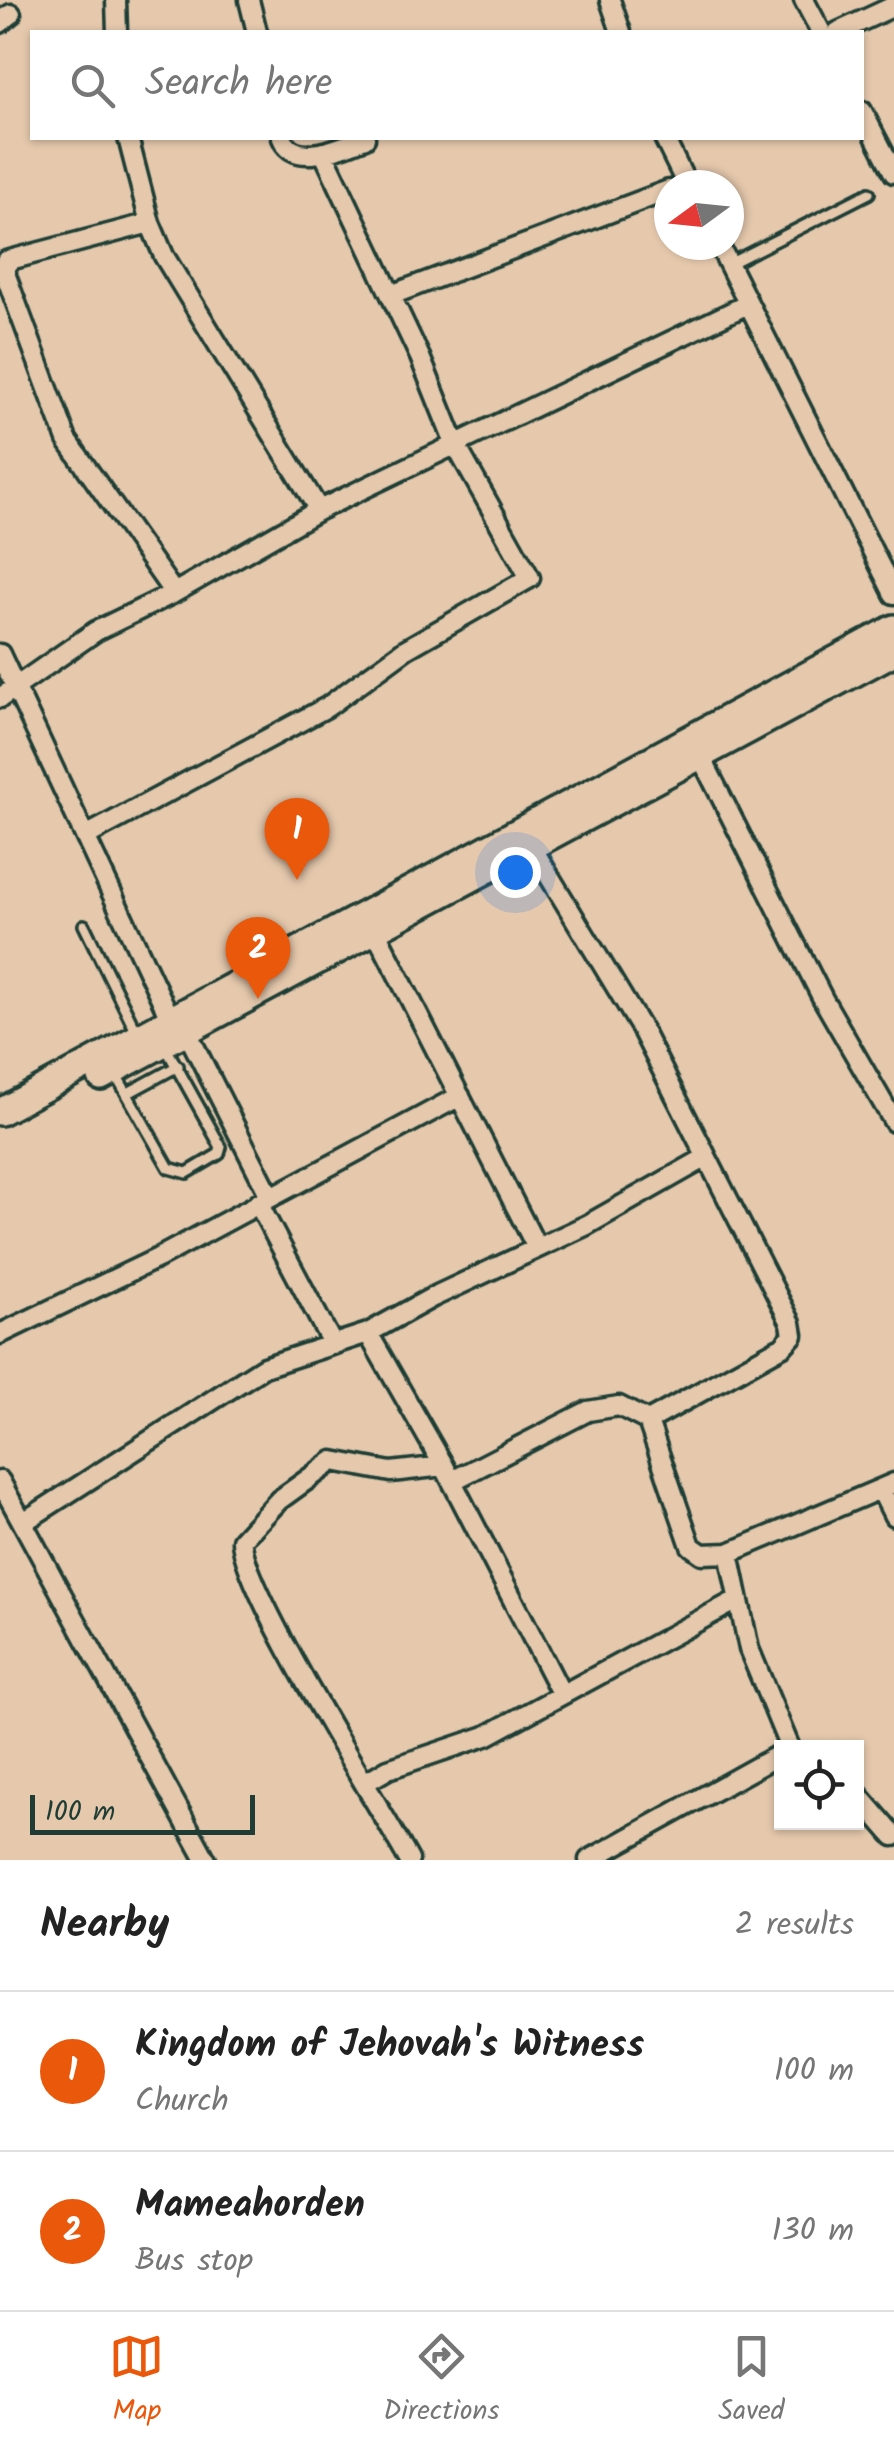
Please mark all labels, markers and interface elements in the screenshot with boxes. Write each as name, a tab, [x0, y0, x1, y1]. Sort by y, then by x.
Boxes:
search box	[30, 30, 864, 140]
text: Search here	[145, 55, 332, 115]
icon: search	[65, 58, 120, 113]
north arrow	[654, 170, 744, 260]
pin: 1	[264, 798, 330, 880]
your location	[490, 847, 541, 898]
pin: 2	[226, 916, 290, 999]
map controls	[774, 1740, 864, 1830]
button: locate	[774, 1740, 864, 1830]
scale bar	[30, 1790, 255, 1834]
text: 100 m	[45, 1790, 115, 1835]
text: Nearby	[40, 1892, 169, 1959]
text: 2 results	[735, 1900, 854, 1951]
text: Kingdom of Jehovah's Witness	[135, 2016, 644, 2076]
text: 1	[68, 2046, 77, 2097]
text: 100 m	[774, 2046, 854, 2097]
text: Church	[135, 2076, 229, 2127]
text: Mameahorden	[135, 2176, 365, 2236]
text: 2	[63, 2206, 82, 2257]
text: 130 m	[771, 2206, 854, 2257]
text: Bus stop	[135, 2236, 253, 2287]
tab: Map	[109, 2329, 164, 2434]
tab: Directions	[383, 2329, 499, 2434]
tab: Saved	[718, 2329, 785, 2434]

